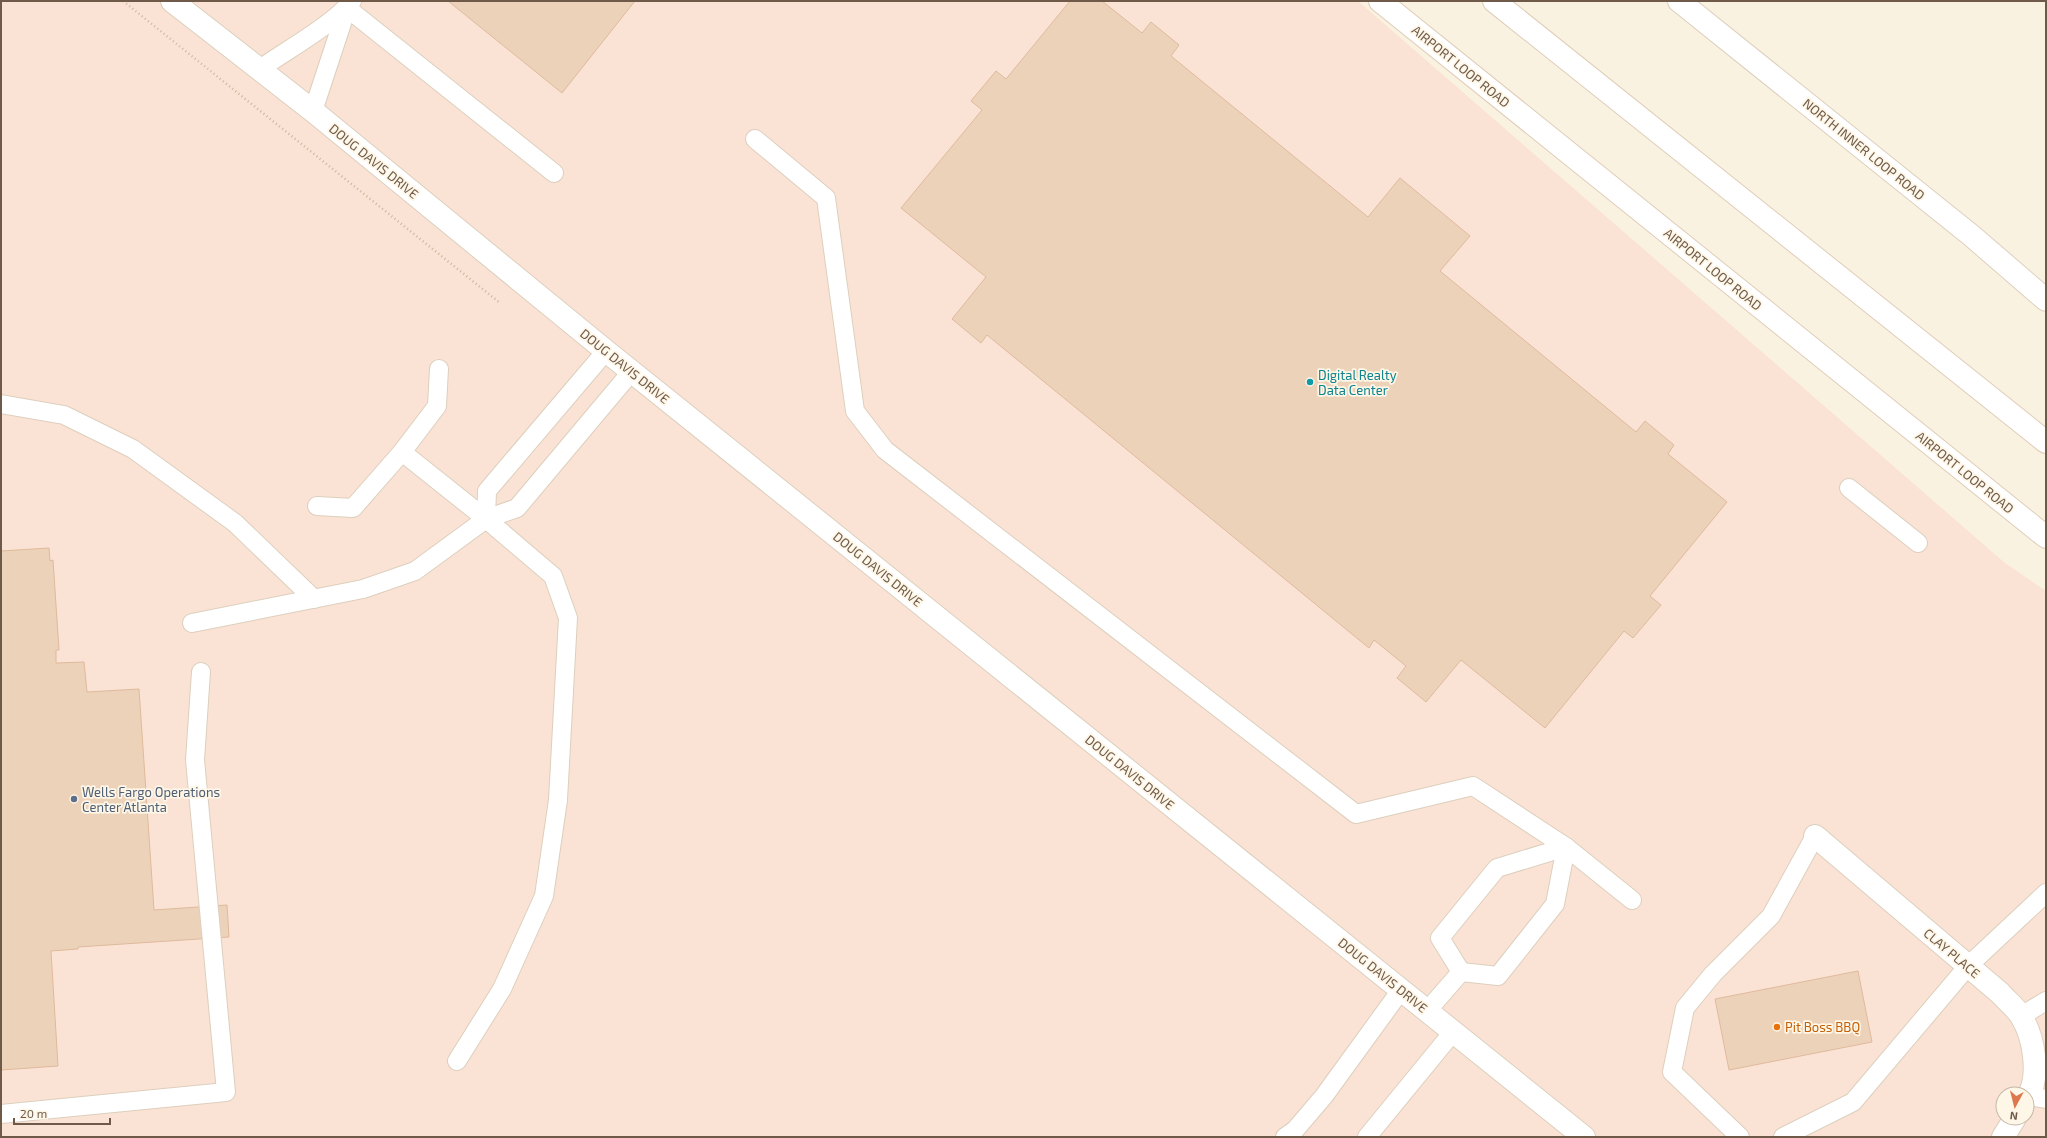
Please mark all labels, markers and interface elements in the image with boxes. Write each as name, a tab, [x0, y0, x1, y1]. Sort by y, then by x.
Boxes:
street label: AIRPORT LOOP ROAD	[1409, 22, 1513, 110]
street label: NORTH INNER LOOP ROAD	[1800, 95, 1928, 203]
street label: DOUG DAVIS DRIVE	[326, 120, 422, 202]
street label: AIRPORT LOOP ROAD	[1661, 225, 1765, 313]
street label: DOUG DAVIS DRIVE	[577, 325, 673, 407]
place label: Digital Realty Data Center	[1318, 367, 1397, 398]
marker: Digital Realty Data Center	[1305, 377, 1315, 387]
street label: AIRPORT LOOP ROAD	[1913, 428, 2017, 516]
street label: DOUG DAVIS DRIVE	[830, 528, 926, 610]
street label: DOUG DAVIS DRIVE	[1082, 731, 1178, 813]
place label: Wells Fargo Operations Center Atlanta	[82, 784, 220, 815]
marker: Wells Fargo Operations Center Atlanta	[69, 794, 79, 804]
street label: CLAY PLACE	[1921, 925, 1983, 981]
street label: DOUG DAVIS DRIVE	[1335, 934, 1431, 1016]
place label: Pit Boss BBQ	[1785, 1019, 1860, 1035]
marker: Pit Boss BBQ	[1772, 1022, 1782, 1032]
north arrow	[1995, 1086, 2035, 1126]
scale bar	[14, 1100, 110, 1126]
text: 20 m	[20, 1106, 47, 1120]
text: N	[2009, 1109, 2018, 1123]

